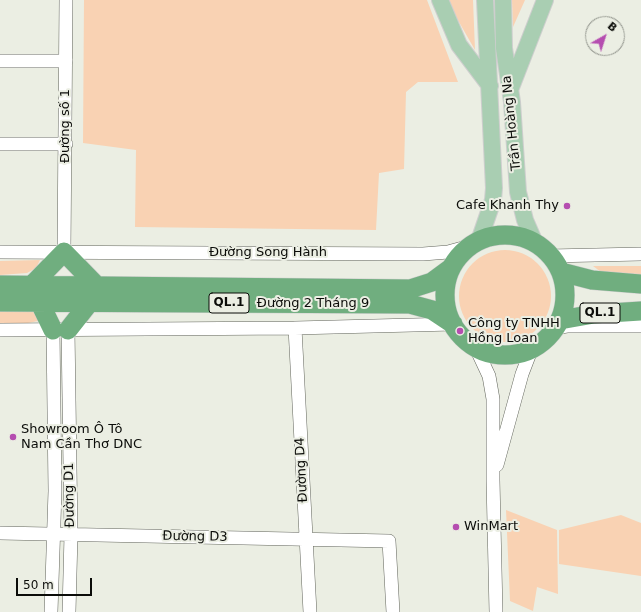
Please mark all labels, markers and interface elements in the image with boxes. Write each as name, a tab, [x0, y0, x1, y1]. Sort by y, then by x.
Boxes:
north arrow	[585, 16, 625, 56]
text: B	[605, 19, 620, 35]
street label: Trần Hoàng Na	[499, 75, 525, 171]
street label: Đường số 1	[58, 89, 74, 163]
place label: Cafe Khanh Thy	[456, 198, 559, 214]
marker: Cafe Khanh Thy	[562, 201, 572, 211]
street label: Đường Song Hành	[209, 245, 327, 261]
road number: QL.1	[209, 293, 249, 313]
street label: Đường 2 Tháng 9	[257, 296, 369, 312]
road number: QL.1	[580, 303, 620, 323]
place label: Công ty TNHH Hồng Loan	[468, 316, 560, 347]
marker: Công ty TNHH Hồng Loan	[455, 326, 465, 336]
place label: Showroom Ô Tô Nam Cần Thơ DNC	[21, 422, 142, 453]
marker: Showroom Ô Tô Nam Cần Thơ DNC	[8, 432, 18, 442]
street label: Đường D4	[293, 437, 311, 503]
street label: Đường D1	[62, 462, 78, 528]
place label: WinMart	[464, 519, 518, 535]
marker: WinMart	[451, 522, 461, 532]
street label: Đường D3	[162, 529, 228, 545]
scale bar	[18, 570, 94, 596]
text: 50 m	[23, 578, 54, 592]

